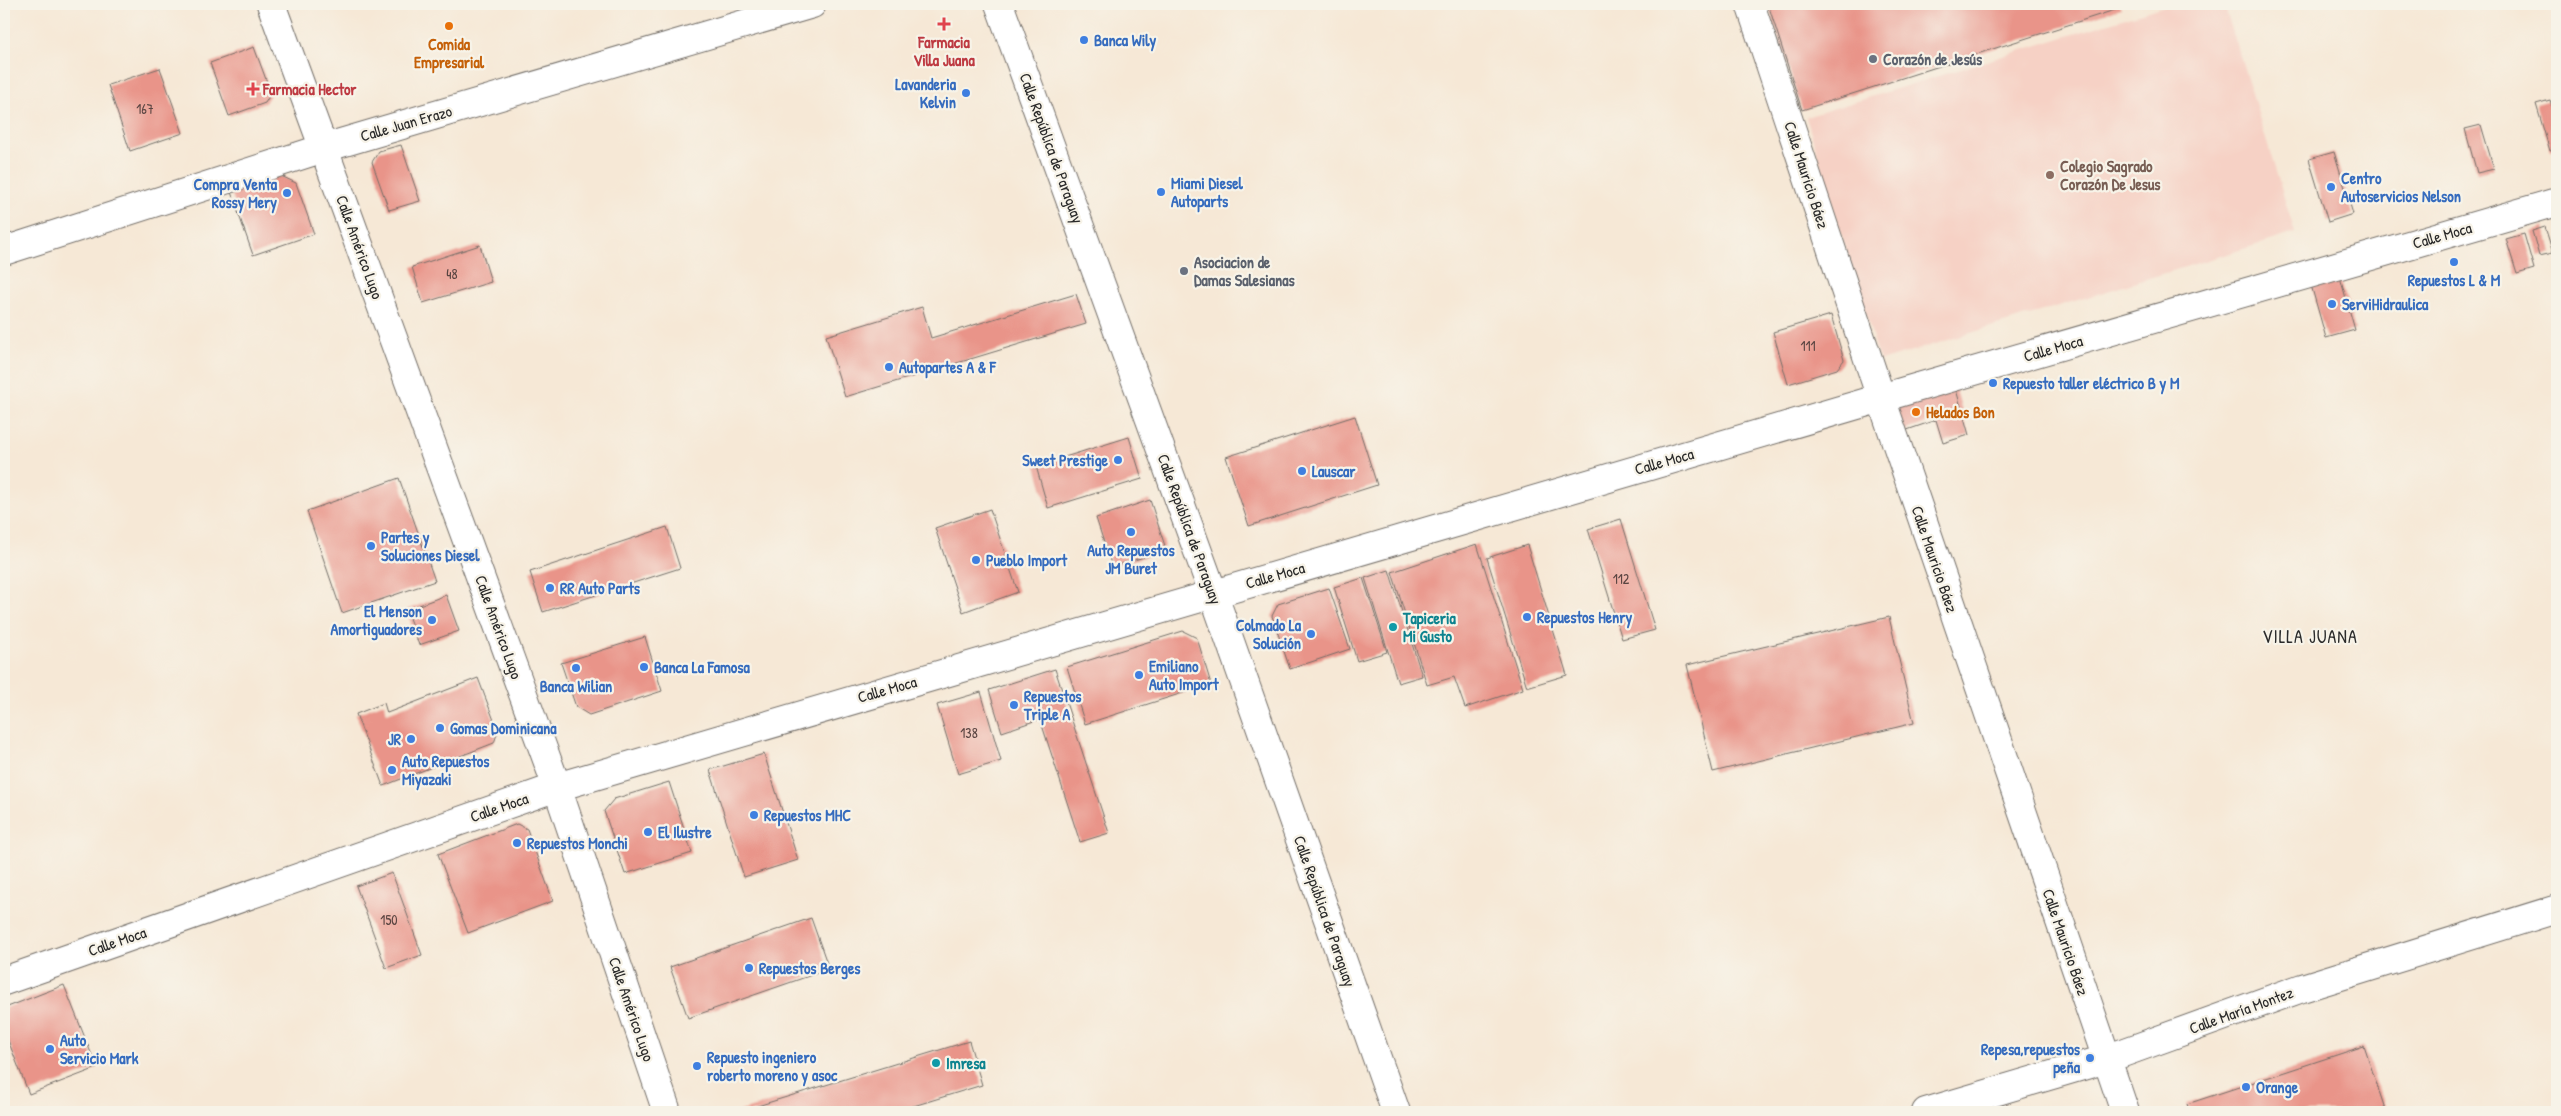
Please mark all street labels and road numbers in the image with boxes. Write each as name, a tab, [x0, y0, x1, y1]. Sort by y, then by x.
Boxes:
street label: Calle República de Paraguay	[1015, 70, 1090, 227]
street label: Calle Juan Erazo	[358, 99, 455, 147]
street label: Calle Mauricio Báez	[1779, 119, 1835, 232]
street label: Calle Américo Lugo	[331, 192, 389, 303]
street label: Calle Moca	[2410, 216, 2474, 254]
street label: Calle Moca	[2021, 329, 2085, 367]
street label: Calle Moca	[1632, 442, 1696, 480]
street label: Calle República de Paraguay	[1153, 451, 1228, 608]
street label: Calle Mauricio Báez	[1906, 503, 1964, 615]
street label: Calle Moca	[1243, 556, 1307, 594]
street label: Calle Américo Lugo	[470, 572, 528, 683]
street label: Calle Moca	[855, 670, 919, 708]
street label: Calle Moca	[467, 787, 531, 827]
street label: Calle República de Paraguay	[1289, 832, 1361, 990]
street label: Calle Mauricio Báez	[2037, 886, 2095, 998]
street label: Calle Moca	[85, 921, 149, 961]
street label: Calle Américo Lugo	[604, 954, 660, 1065]
street label: Calle María Montez	[2186, 981, 2296, 1039]

